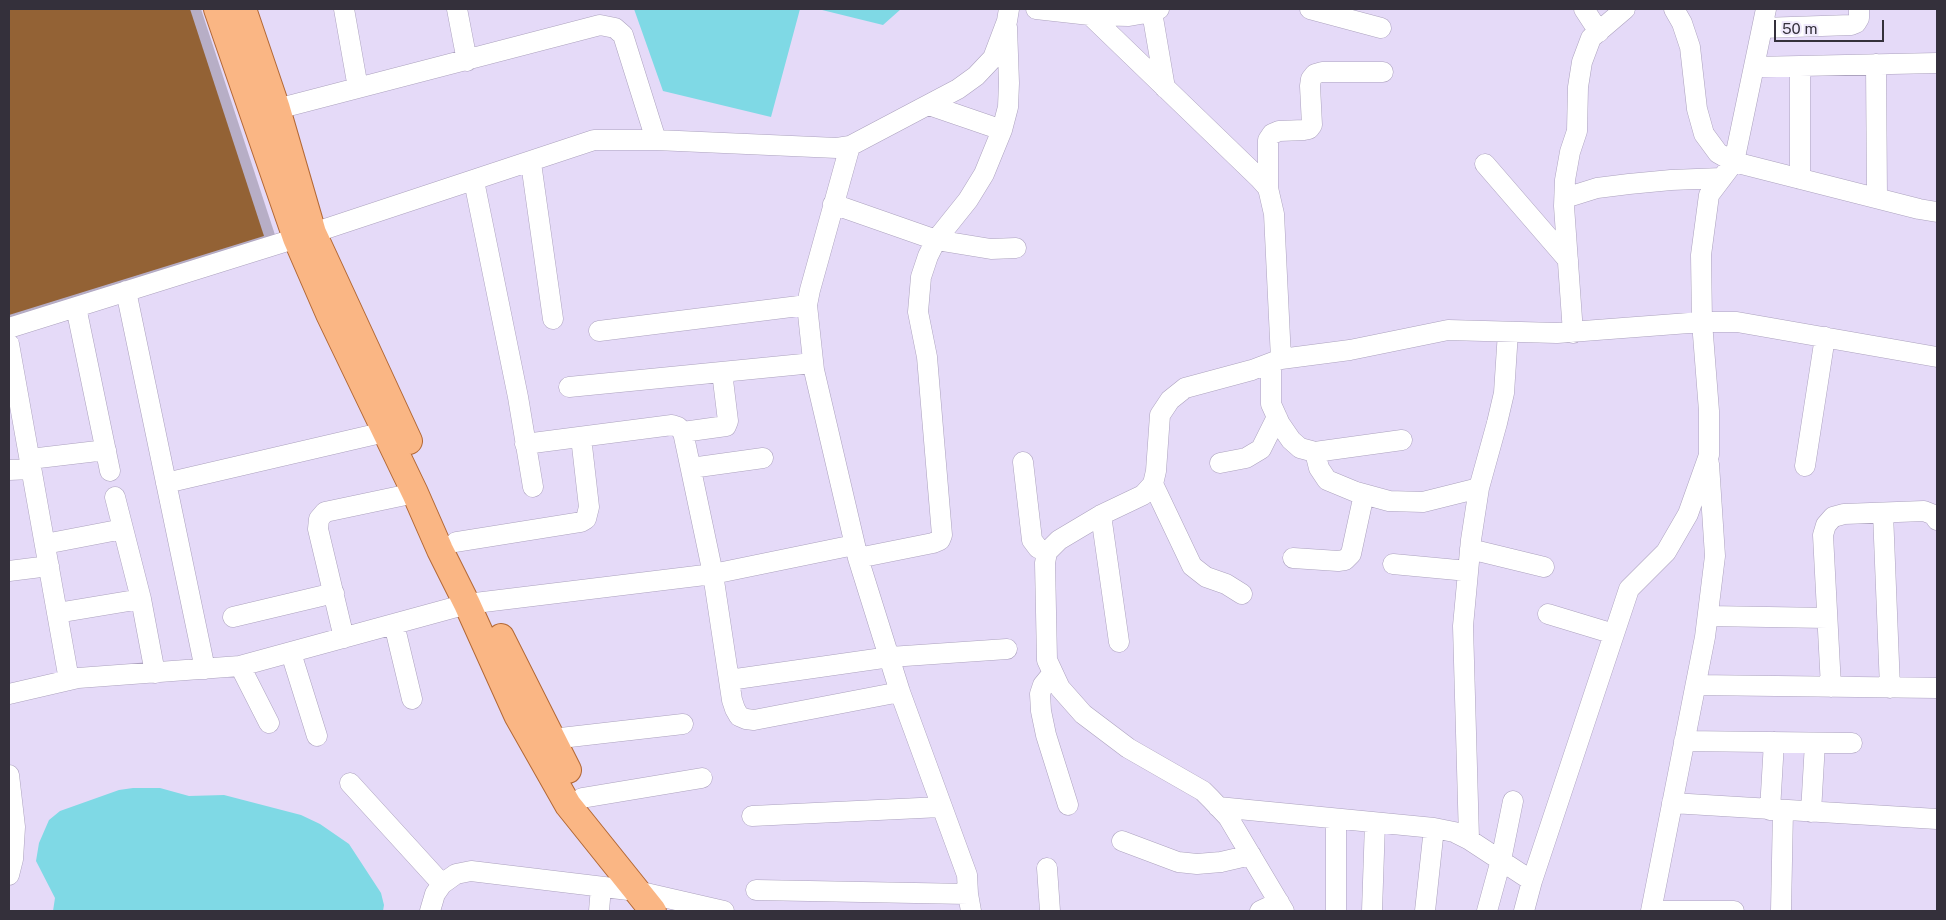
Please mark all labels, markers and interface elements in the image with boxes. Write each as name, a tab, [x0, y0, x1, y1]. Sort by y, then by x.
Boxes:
scale bar	[1776, 10, 1886, 42]
text: 50 m	[1782, 20, 1817, 37]

